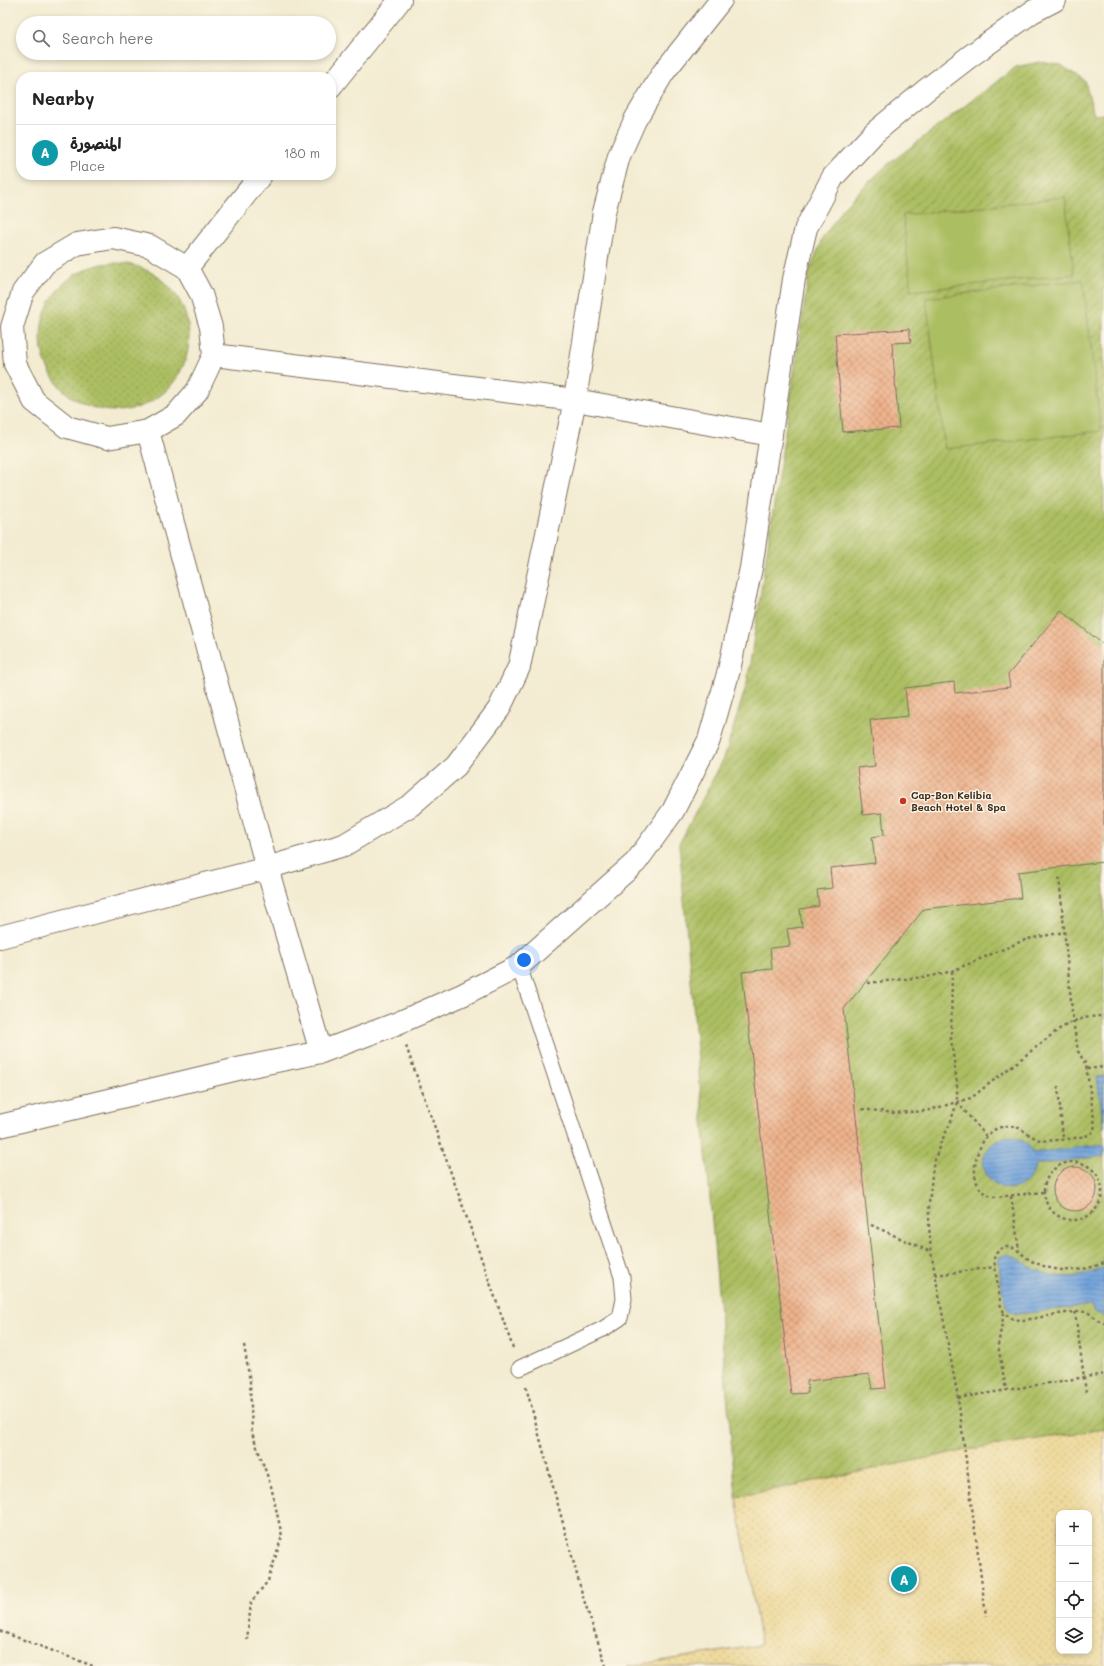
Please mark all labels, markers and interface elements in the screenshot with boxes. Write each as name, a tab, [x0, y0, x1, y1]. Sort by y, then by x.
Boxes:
search box	[16, 16, 336, 60]
icon: search	[30, 27, 52, 49]
text: Search here	[62, 28, 153, 48]
text: Nearby	[32, 87, 94, 109]
text: المنصورة	[70, 133, 121, 153]
text: A	[40, 144, 50, 161]
text: 180 m	[284, 144, 320, 161]
text: Place	[70, 157, 105, 174]
place label: Cap-Bon Kelibia Beach Hotel & Spa	[911, 788, 1006, 814]
marker: Cap-Bon Kelibia Beach Hotel & Spa	[898, 796, 908, 806]
your location	[514, 950, 534, 970]
map controls	[1056, 1510, 1092, 1654]
button: +	[1056, 1510, 1092, 1546]
button: −	[1056, 1546, 1092, 1582]
pin: A	[891, 1564, 917, 1594]
button: locate	[1056, 1582, 1092, 1618]
button: layers	[1056, 1618, 1092, 1654]

